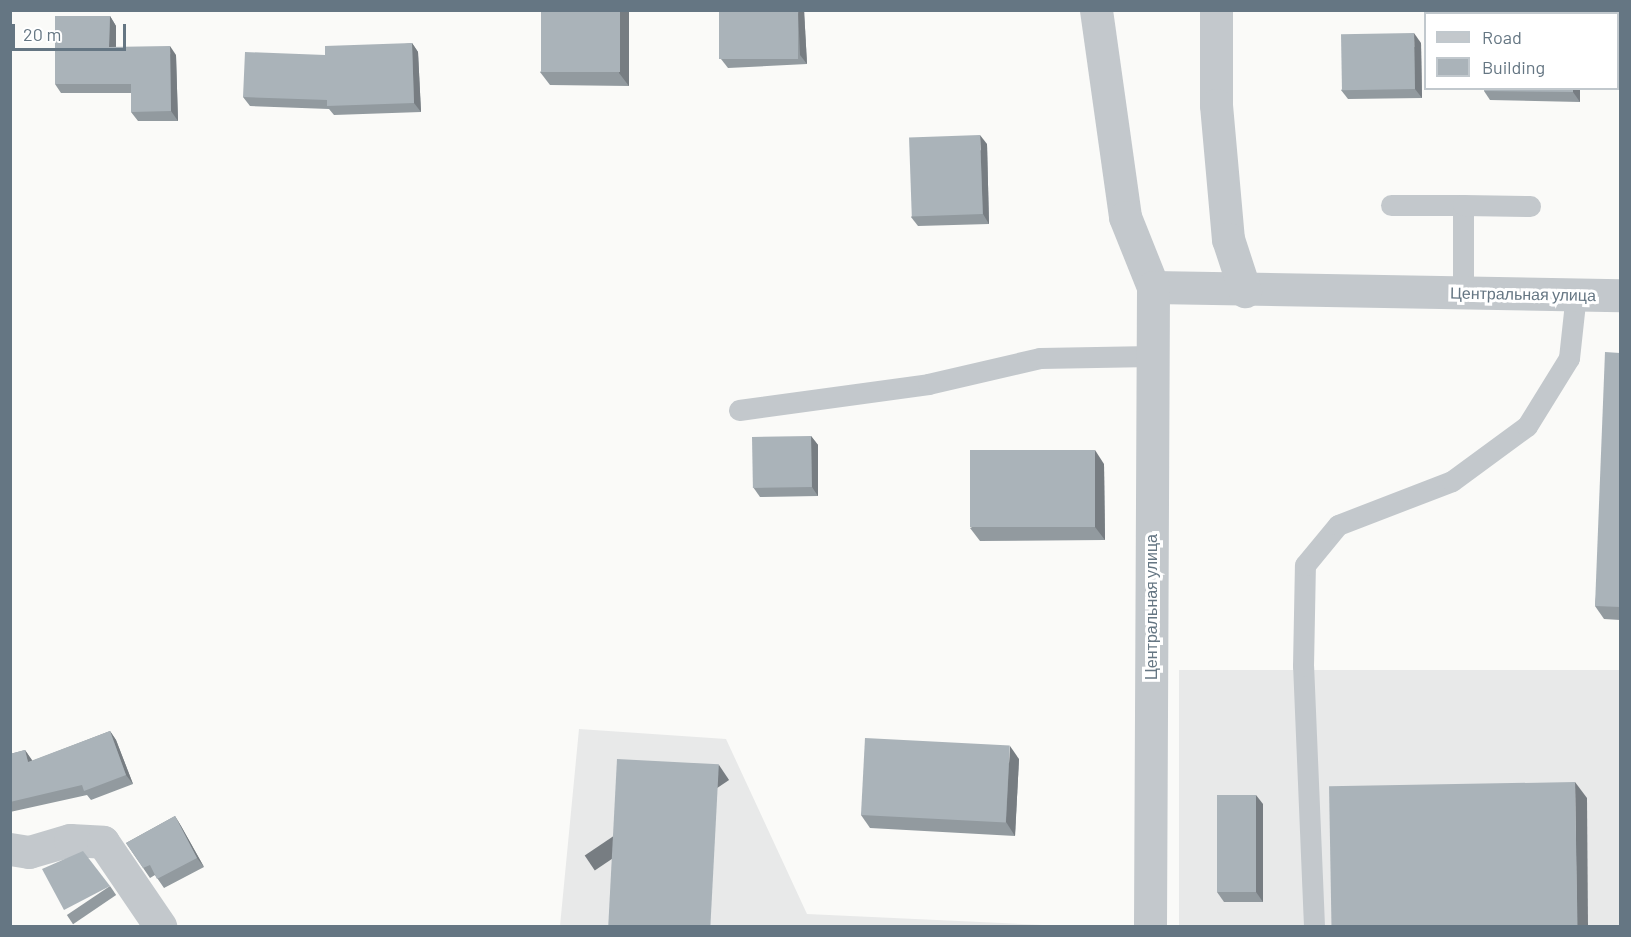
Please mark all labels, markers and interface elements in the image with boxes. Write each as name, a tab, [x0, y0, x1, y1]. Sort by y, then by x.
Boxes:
scale bar	[15, 12, 129, 50]
legend	[1424, 12, 1619, 90]
text: 20 m	[23, 23, 61, 45]
text: Road	[1482, 26, 1522, 48]
text: Building	[1482, 56, 1545, 78]
street label: Центральная улица	[1450, 283, 1596, 305]
street label: Центральная улица	[1141, 534, 1161, 680]

